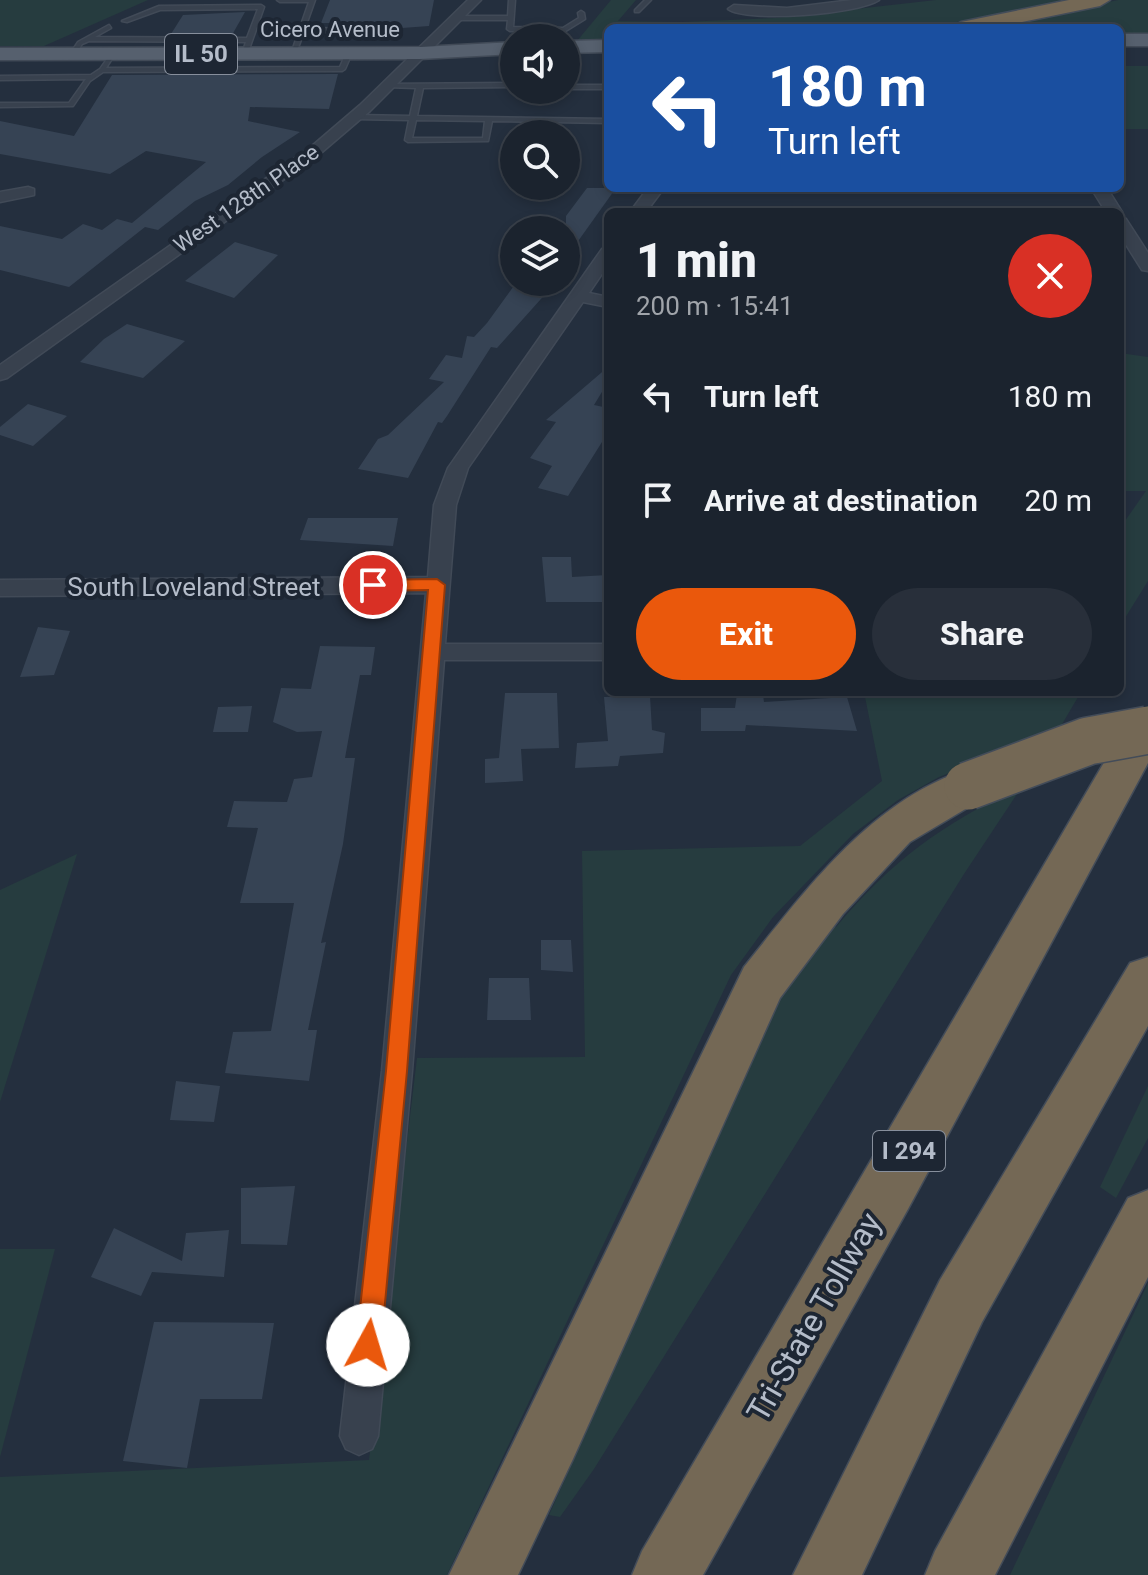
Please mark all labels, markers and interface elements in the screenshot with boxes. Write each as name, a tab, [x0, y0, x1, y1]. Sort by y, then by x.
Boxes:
street label: Cicero Avenue	[260, 17, 400, 42]
map controls	[500, 24, 580, 296]
button: sound	[500, 24, 580, 104]
road number: IL 50	[165, 34, 237, 74]
text: 180 m	[768, 54, 927, 120]
icon: left	[636, 56, 740, 160]
button: search	[500, 120, 580, 200]
text: Turn left	[768, 121, 901, 163]
street label: West 128th Place	[169, 139, 324, 258]
button: layers	[500, 216, 580, 296]
text: 1 min	[636, 232, 757, 289]
button: close	[1008, 234, 1092, 318]
text: 200 m · 15:41	[636, 291, 794, 321]
icon: left	[636, 374, 680, 418]
text: Turn left	[704, 379, 819, 414]
text: 180 m	[1008, 379, 1092, 414]
icon: arrive	[636, 478, 680, 522]
text: Arrive at destination	[704, 483, 978, 518]
text: 20 m	[1025, 483, 1092, 518]
pin	[339, 551, 407, 619]
icon: arrive	[351, 563, 395, 607]
street label: South Loveland Street	[67, 572, 321, 602]
button: Exit	[636, 588, 856, 680]
button: Share	[872, 588, 1092, 680]
road number: I 294	[873, 1131, 945, 1171]
street label: Tri-State Tollway	[739, 1206, 889, 1428]
position arrow	[326, 1303, 410, 1387]

